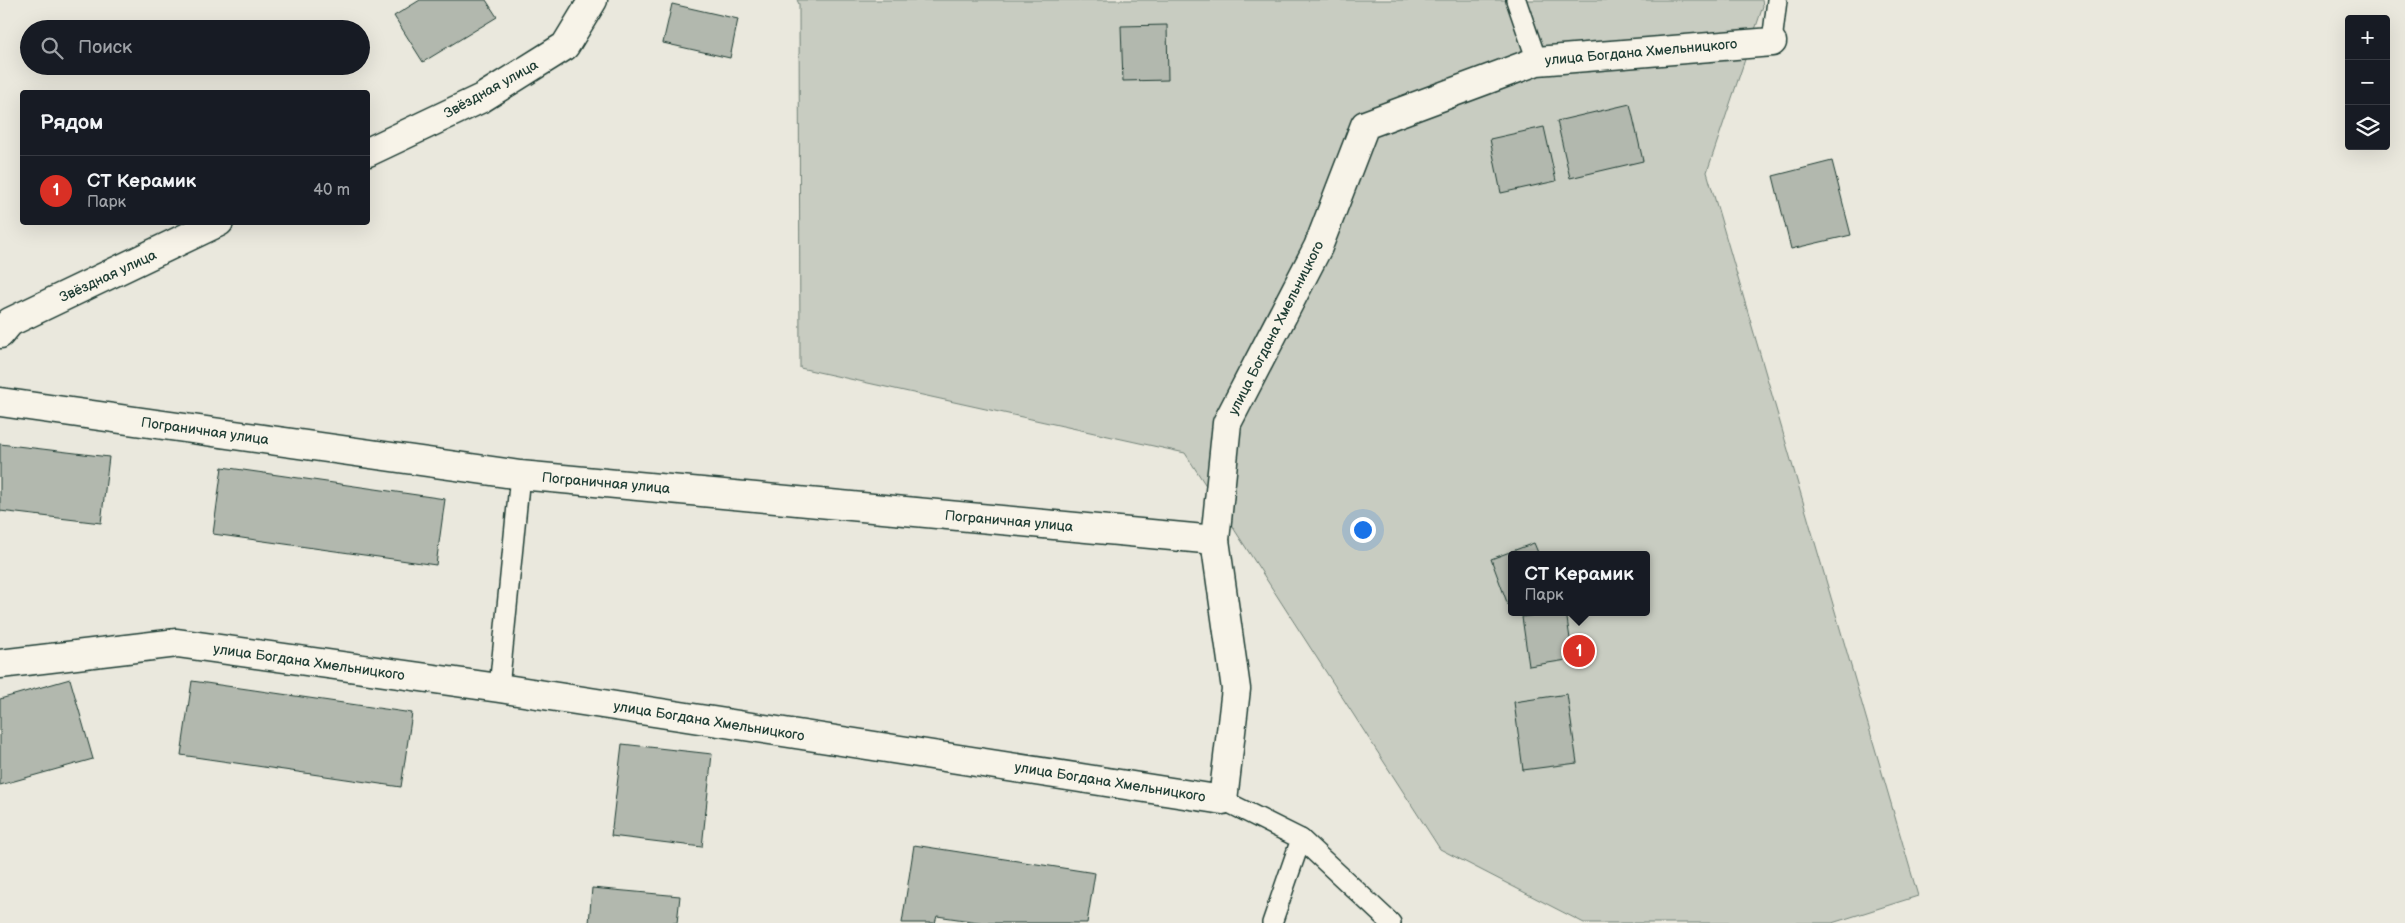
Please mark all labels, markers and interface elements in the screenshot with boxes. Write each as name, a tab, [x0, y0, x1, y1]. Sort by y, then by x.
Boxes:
map controls	[2345, 15, 2390, 150]
button: +	[2345, 15, 2390, 60]
search box	[20, 20, 370, 75]
icon: search	[38, 34, 66, 62]
street label: улица Богдана Хмельницкого	[1544, 35, 1738, 69]
text: Поиск	[78, 36, 132, 59]
street label: Звёздная улица	[441, 56, 542, 122]
button: −	[2345, 60, 2390, 105]
button: layers	[2345, 105, 2390, 150]
text: Рядом	[40, 110, 103, 135]
text: СТ Керамик	[87, 170, 196, 193]
text: 1	[53, 181, 59, 200]
text: 40 m	[313, 181, 350, 200]
text: Парк	[87, 193, 126, 212]
street label: улица Богдана Хмельницкого	[1225, 238, 1327, 418]
street label: Звёздная улица	[57, 246, 160, 306]
street label: Пограничная улица	[140, 414, 271, 448]
street label: Пограничная улица	[541, 469, 672, 497]
street label: Пограничная улица	[944, 507, 1075, 535]
your location	[1350, 517, 1376, 543]
popup	[1508, 551, 1650, 616]
text: СТ Керамик	[1525, 563, 1633, 586]
text: Парк	[1525, 586, 1564, 605]
pin: 1	[1563, 632, 1595, 670]
street label: улица Богдана Хмельницкого	[212, 640, 406, 684]
street label: улица Богдана Хмельницкого	[612, 698, 806, 744]
street label: улица Богдана Хмельницкого	[1013, 759, 1207, 805]

